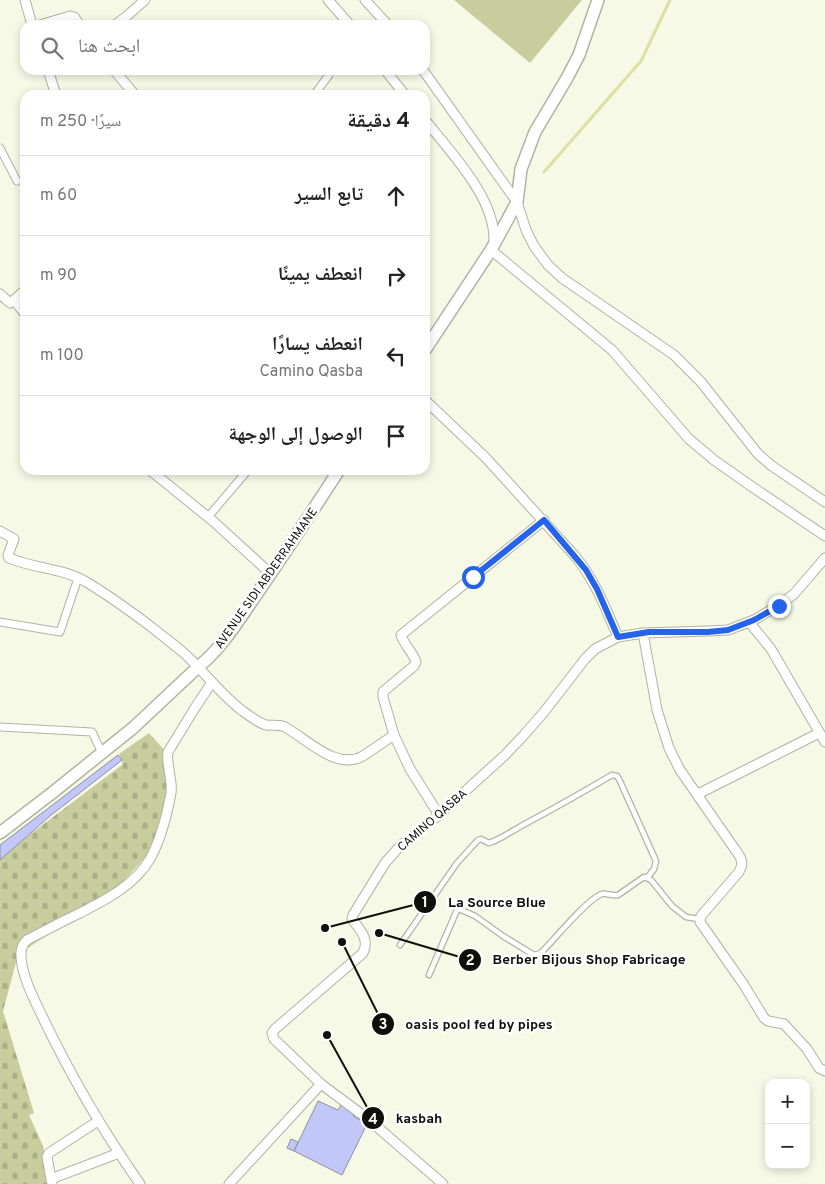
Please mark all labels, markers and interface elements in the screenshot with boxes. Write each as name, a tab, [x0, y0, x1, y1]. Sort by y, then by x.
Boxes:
search box	[20, 20, 430, 75]
icon: search	[38, 34, 66, 62]
text: ابحث هنا	[78, 35, 140, 59]
text: 4 دقيقة	[347, 108, 410, 135]
text: سيرًا · 250 m	[40, 112, 121, 132]
icon: ahead	[382, 182, 410, 210]
text: تابع السير	[295, 183, 363, 207]
text: 60 m	[40, 186, 77, 206]
icon: right	[382, 262, 410, 290]
text: انعطف يمينًا	[278, 263, 363, 287]
text: 90 m	[40, 266, 77, 286]
text: انعطف يسارًا	[272, 333, 363, 357]
icon: left	[382, 342, 410, 370]
text: 100 m	[40, 346, 84, 366]
text: Camino Qasba	[260, 362, 363, 382]
icon: arrive	[382, 422, 410, 450]
text: الوصول إلى الوجهة	[229, 423, 363, 447]
street label: AVENUE SIDI ABDERRAHMANE	[212, 505, 322, 652]
route start	[462, 566, 485, 589]
route end	[768, 595, 791, 618]
street label: CAMINO QASBA	[394, 786, 471, 855]
callout: La Source Blue	[413, 887, 555, 916]
text: 1	[422, 894, 428, 913]
text: La Source Blue	[448, 895, 546, 912]
callout: Berber Bijous Shop Fabricage	[458, 945, 696, 974]
text: 2	[465, 952, 475, 971]
text: Berber Bijous Shop Fabricage	[492, 952, 686, 969]
callout: oasis pool fed by pipes	[371, 1010, 563, 1039]
text: 3	[379, 1016, 388, 1035]
text: oasis pool fed by pipes	[405, 1017, 553, 1034]
map controls	[765, 1079, 810, 1169]
button: +	[765, 1079, 810, 1124]
callout: kasbah	[361, 1104, 452, 1133]
text: 4	[368, 1111, 378, 1130]
text: kasbah	[396, 1111, 442, 1128]
button: −	[765, 1124, 810, 1169]

